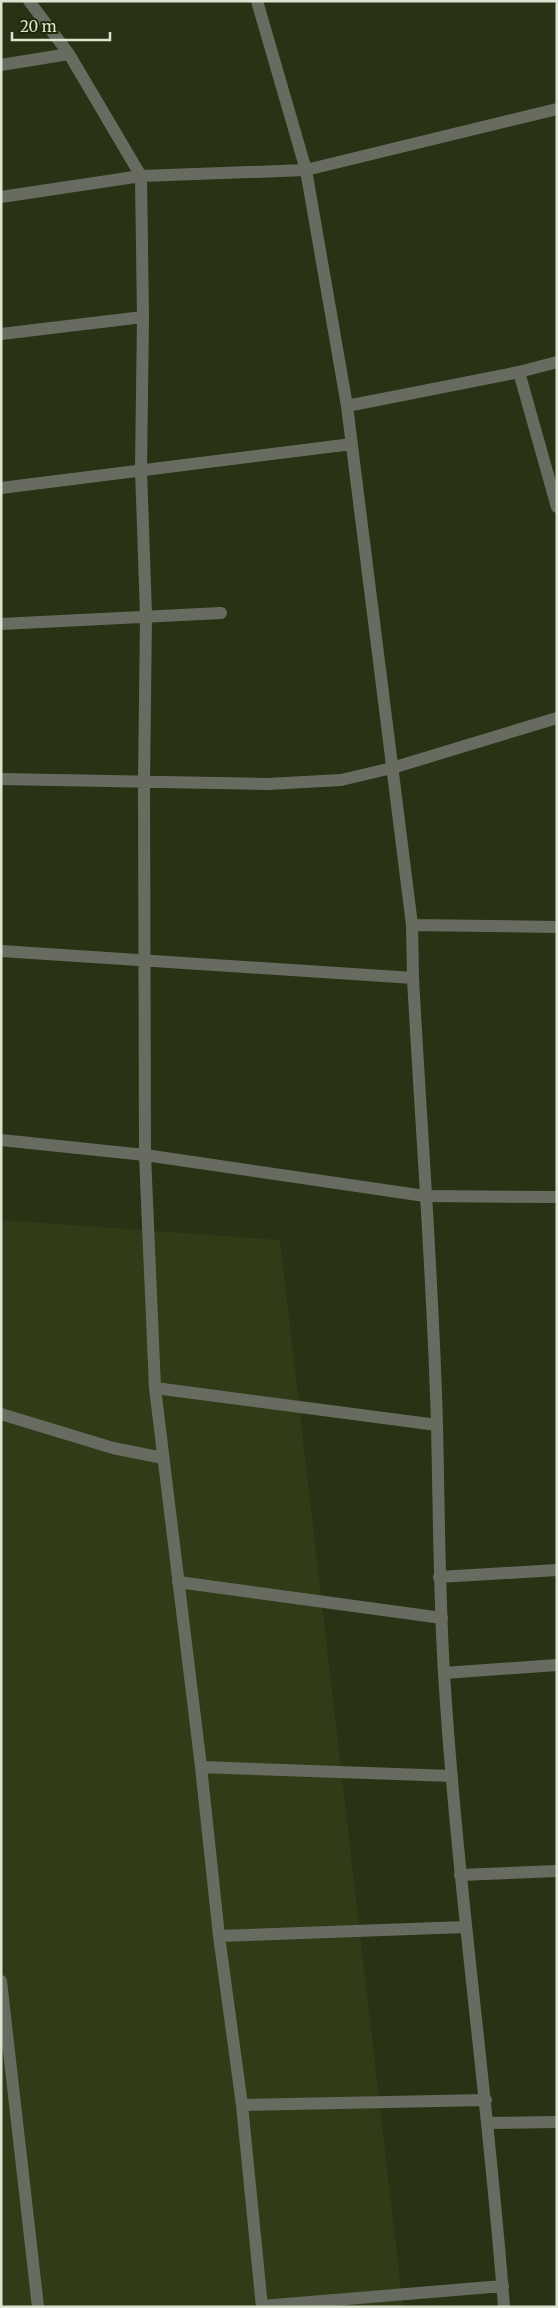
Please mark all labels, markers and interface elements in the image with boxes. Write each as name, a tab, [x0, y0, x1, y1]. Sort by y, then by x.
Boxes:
scale bar	[12, 10, 110, 42]
text: 20 m	[20, 17, 57, 36]

